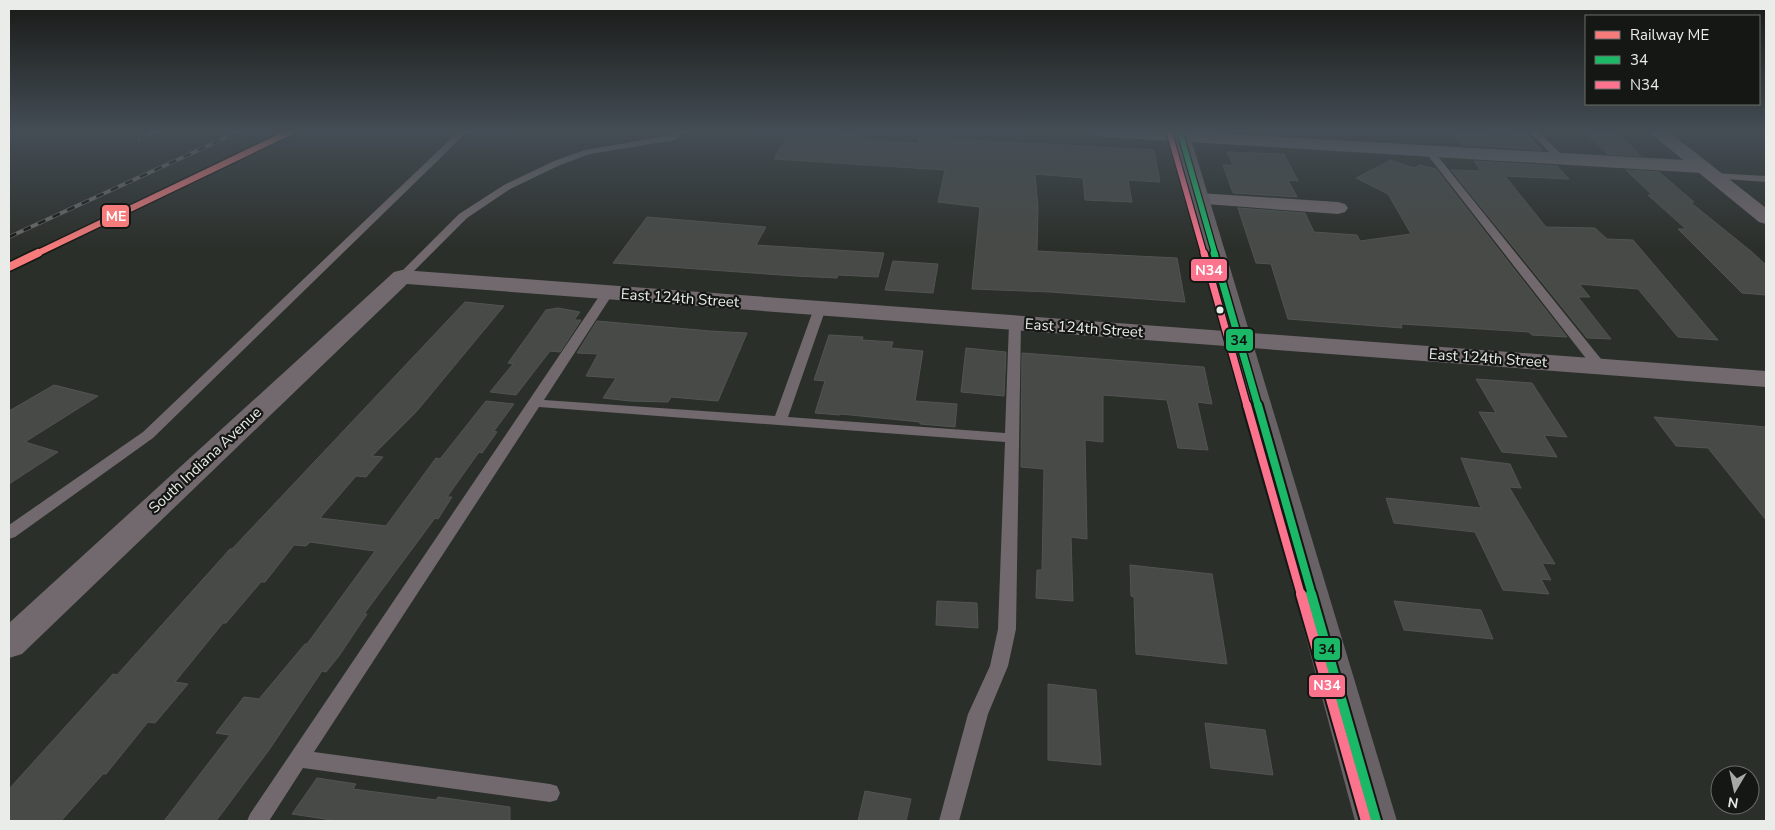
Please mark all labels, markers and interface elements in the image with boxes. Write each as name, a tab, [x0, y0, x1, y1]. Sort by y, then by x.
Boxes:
legend	[1585, 15, 1760, 105]
text: Railway ME	[1630, 25, 1709, 45]
text: 34	[1630, 50, 1648, 70]
text: N34	[1630, 75, 1659, 95]
line badge: ME	[101, 204, 130, 228]
text: ME	[106, 207, 126, 226]
line badge: N34	[1190, 258, 1228, 282]
text: N34	[1195, 261, 1223, 280]
street label: East 124th Street	[620, 284, 740, 312]
unlabelled marker	[1215, 305, 1225, 315]
street label: East 124th Street	[1024, 314, 1144, 342]
line badge: 34	[1225, 328, 1254, 352]
text: 34	[1231, 331, 1248, 350]
street label: East 124th Street	[1428, 344, 1548, 372]
street label: South Indiana Avenue	[144, 402, 266, 518]
line badge: 34	[1313, 637, 1341, 661]
text: 34	[1319, 640, 1336, 659]
line badge: N34	[1308, 674, 1346, 698]
text: N34	[1313, 676, 1341, 695]
north arrow	[1710, 765, 1760, 815]
text: N	[1726, 792, 1740, 813]

